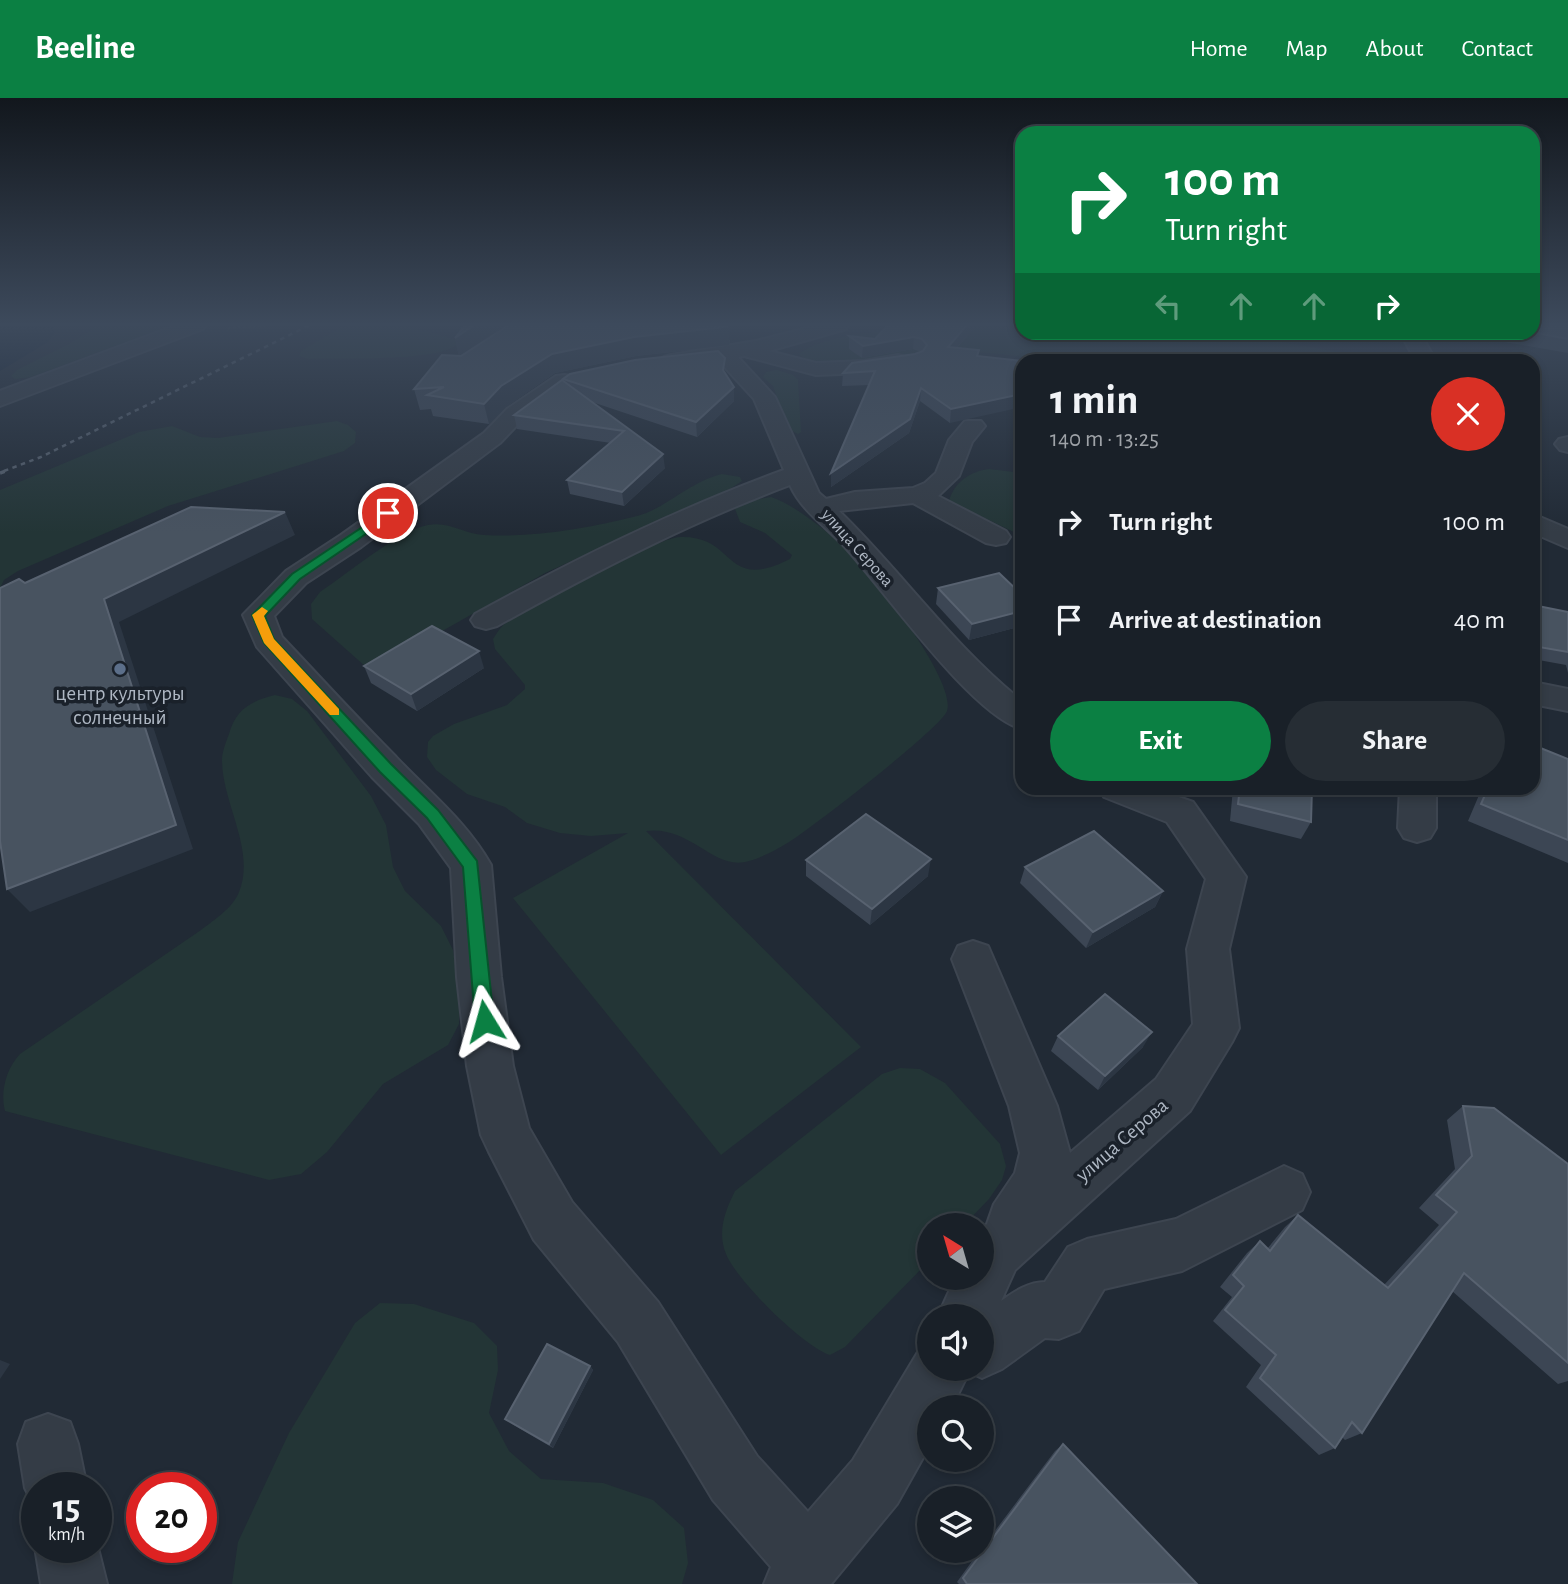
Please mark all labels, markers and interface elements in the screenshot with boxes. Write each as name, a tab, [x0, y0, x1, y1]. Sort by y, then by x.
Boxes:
text: Beeline	[35, 32, 135, 65]
text: Home	[1190, 37, 1248, 61]
text: Map	[1286, 37, 1328, 61]
text: About	[1366, 37, 1423, 61]
text: Contact	[1461, 37, 1533, 61]
icon: right	[1050, 154, 1141, 245]
text: 100 m	[1165, 156, 1281, 205]
text: Turn right	[1165, 214, 1287, 246]
icon: left	[1149, 287, 1187, 325]
icon: ahead	[1222, 287, 1260, 325]
icon: ahead	[1295, 287, 1333, 325]
icon: right	[1368, 287, 1406, 325]
button: close	[1431, 377, 1505, 451]
text: 1 min	[1050, 379, 1139, 421]
text: 140 m · 13:25	[1050, 428, 1159, 451]
pin	[358, 483, 418, 543]
icon: arrive	[369, 494, 407, 532]
icon: right	[1050, 503, 1088, 541]
street label: улица Серова	[817, 505, 897, 590]
text: Turn right	[1109, 509, 1212, 535]
text: 100 m	[1444, 509, 1505, 535]
icon: arrive	[1050, 601, 1088, 639]
text: Arrive at destination	[1109, 607, 1322, 633]
text: 40 m	[1454, 607, 1505, 633]
marker: центр культуры солнечный	[112, 661, 128, 677]
place label: центр культуры солнечный	[55, 683, 185, 728]
button: Exit	[1050, 701, 1271, 781]
button: Share	[1285, 701, 1505, 781]
position arrow	[448, 984, 522, 1058]
street label: улица Серова	[1071, 1094, 1172, 1186]
north arrow	[917, 1213, 994, 1290]
map controls	[917, 1213, 994, 1563]
button: sound	[917, 1304, 994, 1381]
button: search	[917, 1395, 994, 1472]
speed limit sign: 20	[126, 1472, 217, 1563]
button: layers	[917, 1486, 994, 1563]
text: 15	[53, 1491, 80, 1526]
text: km/h	[48, 1526, 85, 1544]

